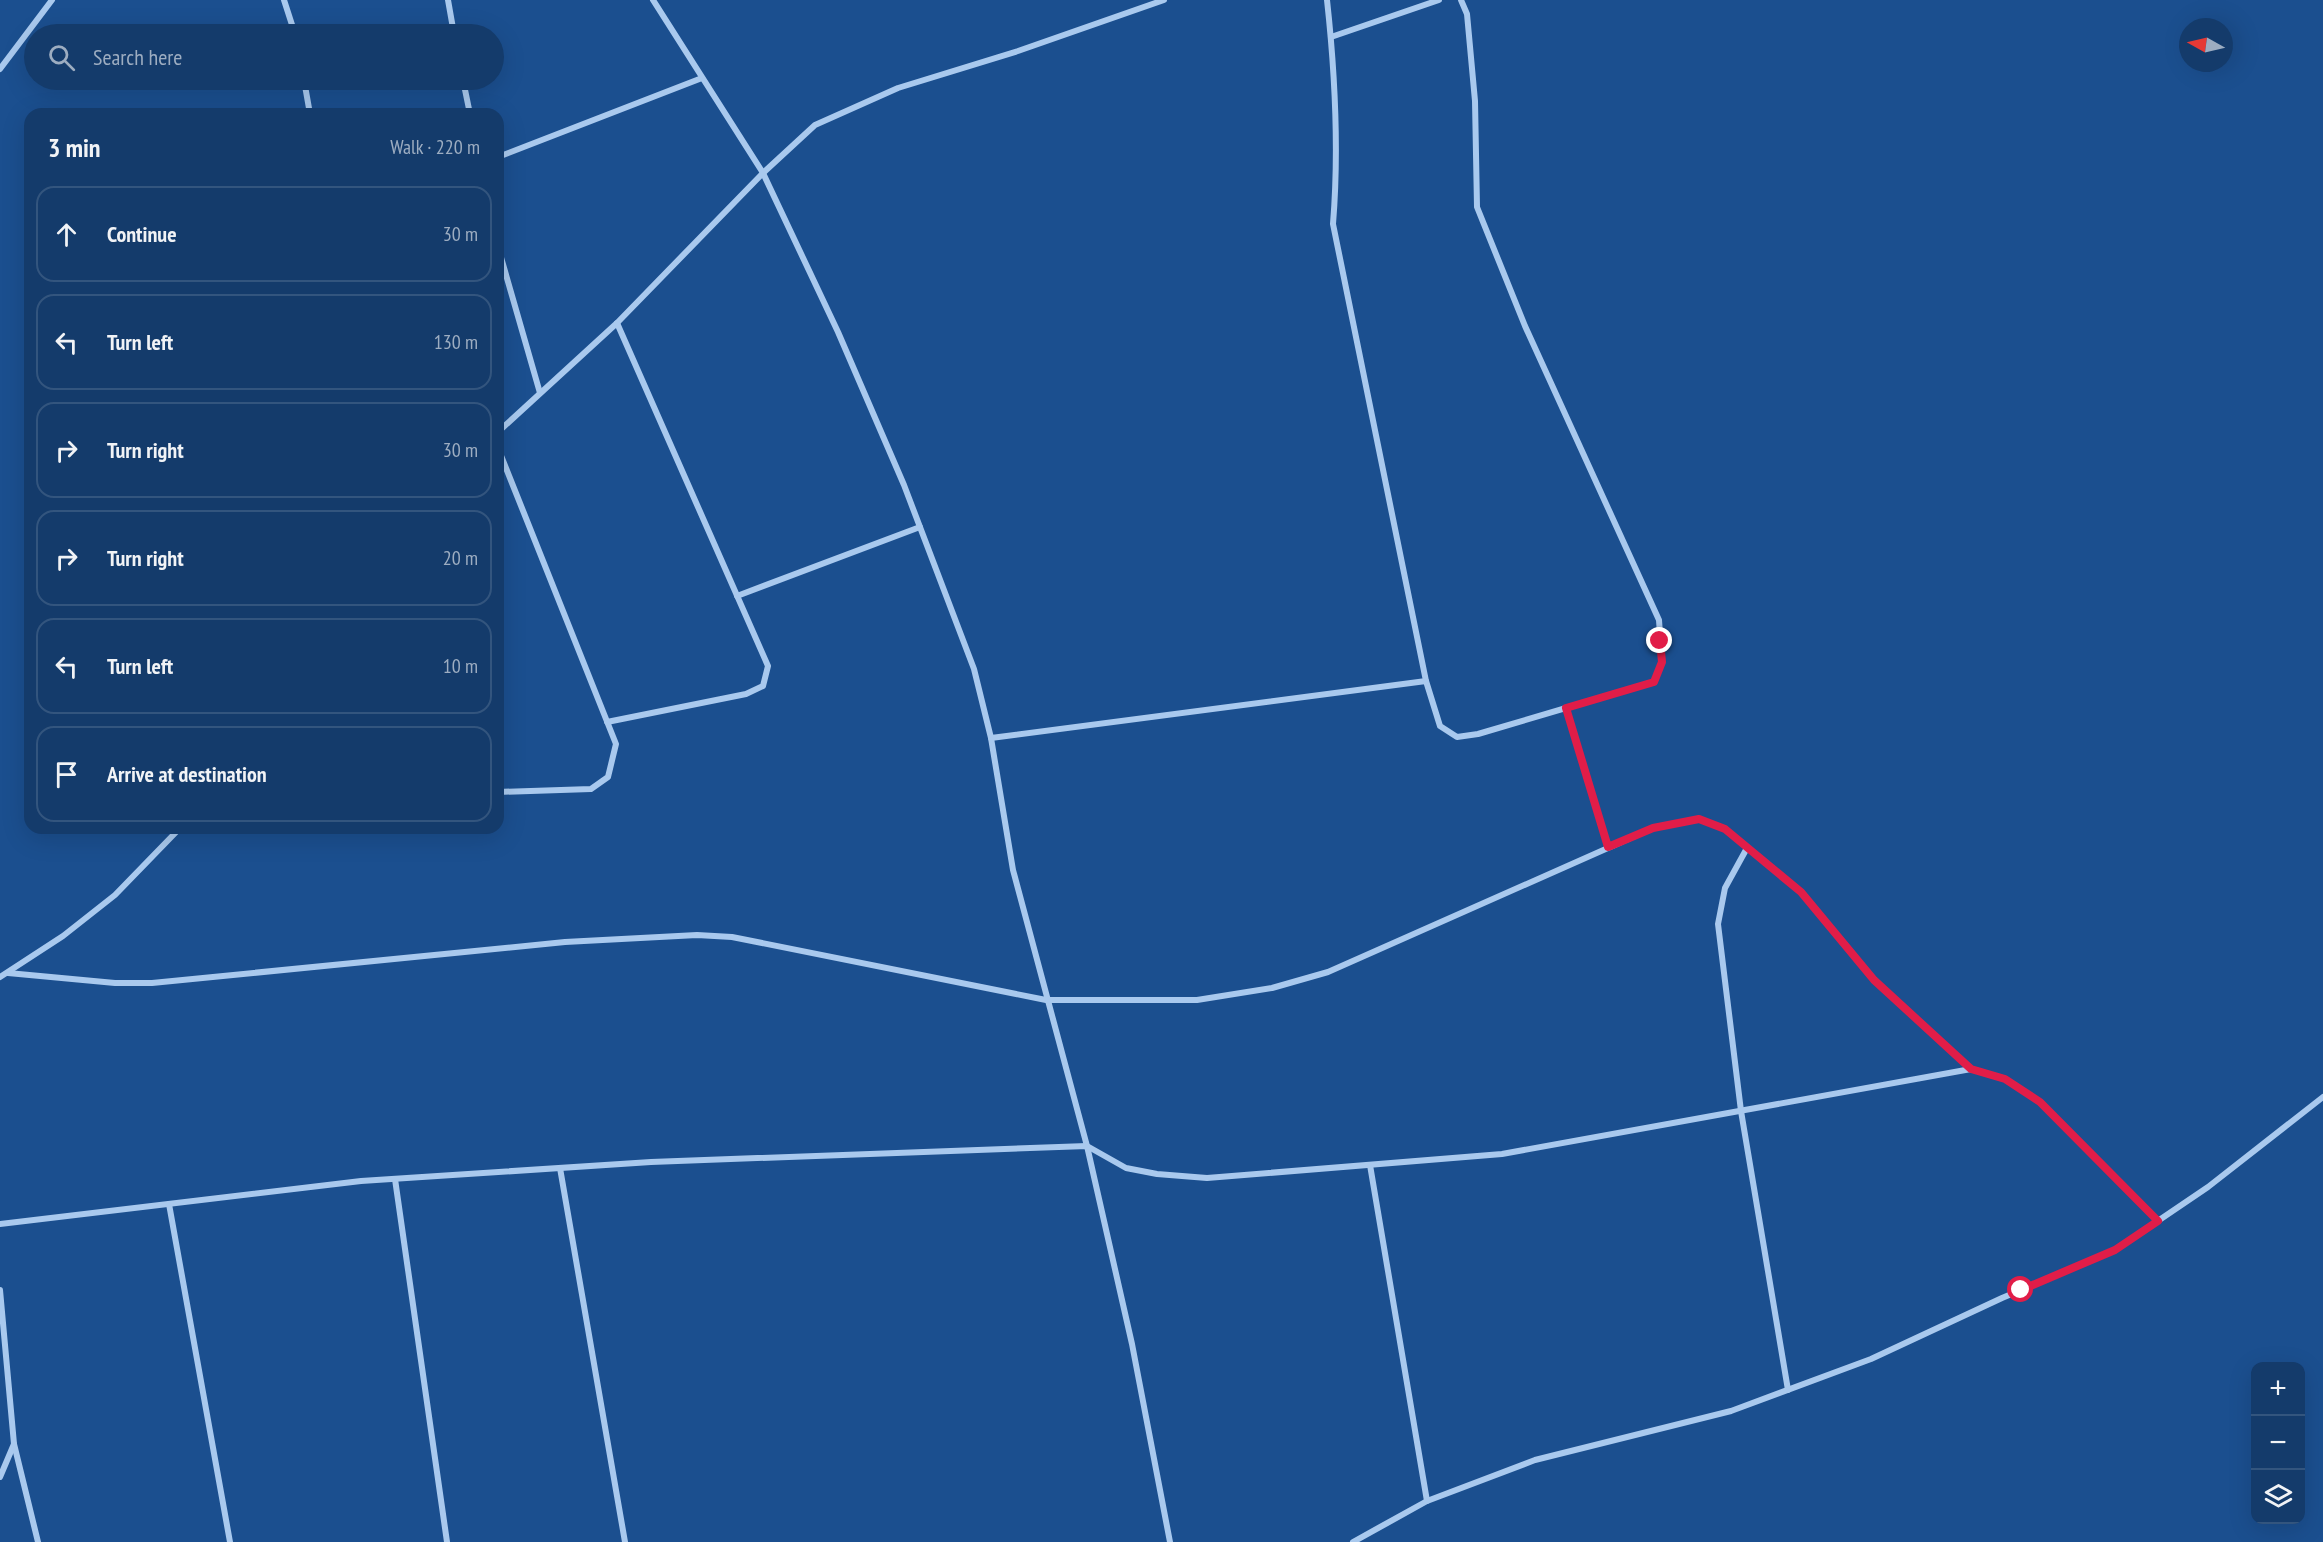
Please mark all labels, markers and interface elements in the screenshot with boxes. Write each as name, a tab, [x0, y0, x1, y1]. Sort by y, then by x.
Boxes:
north arrow	[2179, 18, 2233, 72]
search box	[24, 24, 504, 90]
icon: search	[45, 41, 78, 74]
text: Search here	[93, 43, 182, 71]
text: 3 min	[48, 131, 101, 164]
text: Walk · 220 m	[390, 134, 480, 160]
icon: ahead	[50, 218, 83, 251]
text: Continue	[107, 220, 177, 248]
text: 30 m	[443, 221, 478, 247]
icon: left	[50, 326, 83, 359]
text: Turn left	[107, 328, 173, 356]
text: 130 m	[434, 329, 478, 355]
icon: right	[50, 434, 83, 467]
text: Turn right	[107, 436, 184, 464]
text: 30 m	[443, 437, 478, 463]
icon: right	[50, 542, 83, 575]
text: Turn right	[107, 544, 184, 572]
text: 20 m	[443, 545, 478, 571]
route end	[1646, 627, 1672, 653]
icon: left	[50, 650, 83, 683]
text: Turn left	[107, 652, 173, 680]
text: 10 m	[443, 653, 478, 679]
icon: arrive	[50, 758, 83, 791]
text: Arrive at destination	[107, 760, 267, 788]
route start	[2007, 1276, 2033, 1302]
map controls	[2251, 1362, 2305, 1524]
button: +	[2251, 1362, 2305, 1416]
button: −	[2251, 1416, 2305, 1470]
button: layers	[2251, 1470, 2305, 1524]

